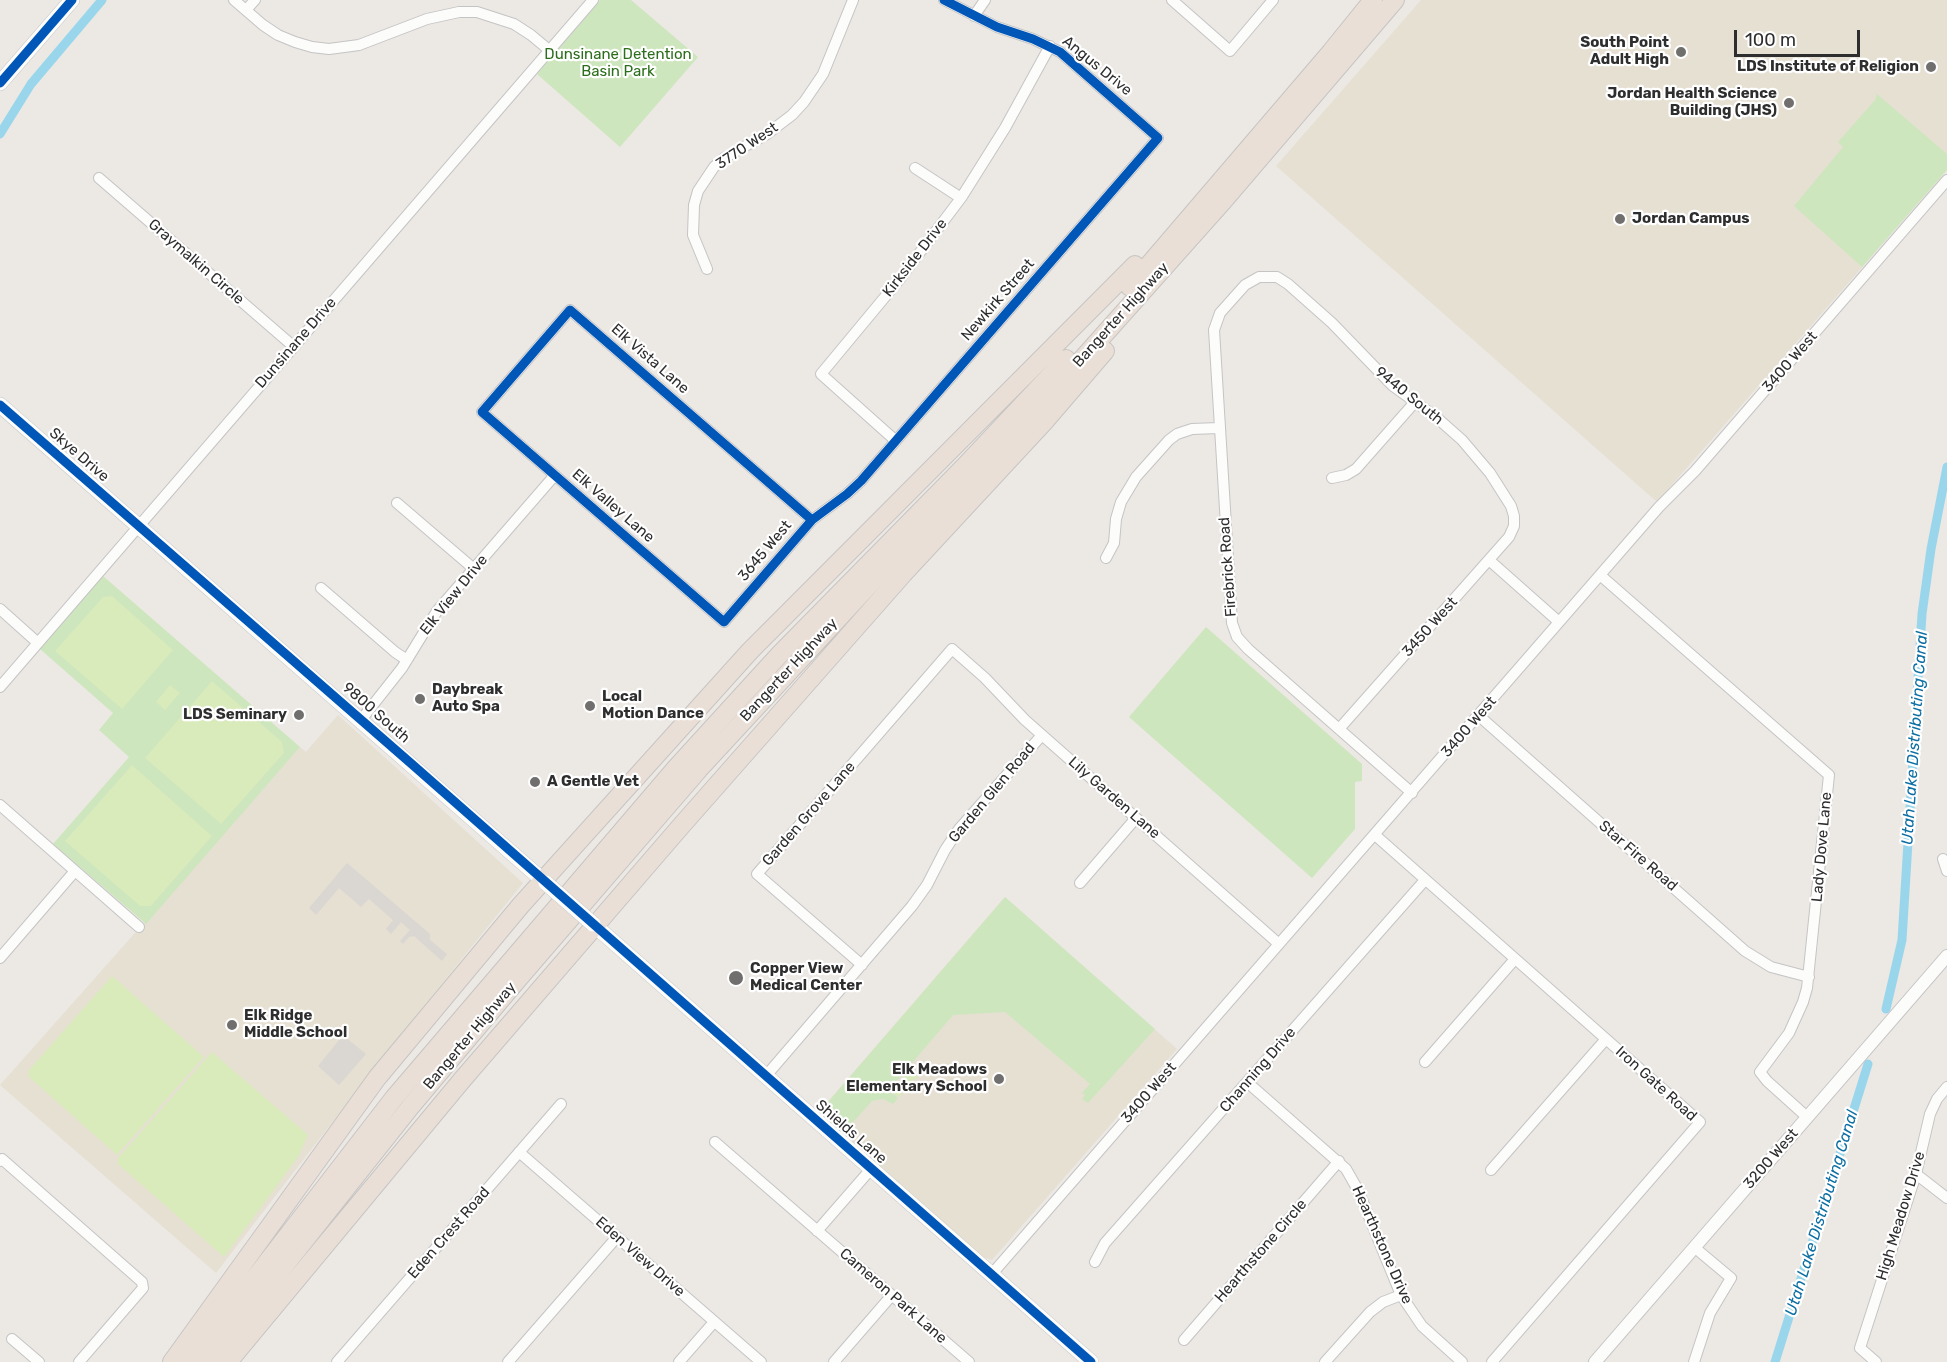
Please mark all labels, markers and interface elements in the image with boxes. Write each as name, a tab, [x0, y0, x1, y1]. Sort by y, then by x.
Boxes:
scale bar	[1737, 18, 1863, 56]
text: 100 m	[1745, 29, 1796, 51]
street label: Angus Drive	[1058, 32, 1136, 100]
place label: South Point Adult High	[1580, 34, 1669, 69]
marker: South Point Adult High	[1674, 45, 1688, 59]
park label: Dunsinane Detention Basin Park	[544, 46, 692, 81]
place label: LDS Institute of Religion	[1737, 58, 1919, 76]
marker: LDS Institute of Religion	[1924, 60, 1938, 74]
place label: Jordan Health Science Building (JHS)	[1607, 85, 1777, 120]
marker: Jordan Health Science Building (JHS)	[1782, 96, 1796, 110]
street label: 3770 West	[712, 119, 782, 173]
place label: Jordan Campus	[1632, 210, 1750, 228]
marker: Jordan Campus	[1613, 212, 1627, 226]
street label: Graymalkin Circle	[144, 215, 248, 309]
street label: Kirkside Drive	[879, 215, 951, 301]
street label: Newkirk Street	[958, 255, 1038, 345]
street label: Bangerter Highway	[1069, 259, 1173, 371]
street label: Dunsinane Drive	[252, 294, 340, 392]
street label: Elk Vista Lane	[607, 320, 693, 398]
street label: 3400 West	[1759, 328, 1821, 396]
street label: 9440 South	[1371, 363, 1447, 429]
street label: Skye Drive	[45, 424, 113, 486]
street label: Elk Valley Lane	[568, 465, 658, 547]
street label: 3645 West	[734, 517, 796, 585]
street label: Firebrick Road	[1216, 517, 1240, 617]
street label: Elk View Drive	[416, 551, 492, 639]
street label: 3450 West	[1399, 593, 1461, 661]
street label: Bangerter Highway	[737, 615, 841, 725]
water label: Utah Lake Distributing Canal	[1898, 630, 1932, 846]
street label: 9800 South	[339, 679, 413, 747]
place label: Daybreak Auto Spa	[432, 681, 503, 716]
place label: Local Motion Dance	[602, 688, 704, 723]
marker: Daybreak Auto Spa	[413, 692, 427, 706]
street label: 3400 West	[1438, 693, 1500, 761]
marker: Local Motion Dance	[583, 699, 597, 713]
place label: LDS Seminary	[183, 706, 287, 724]
marker: LDS Seminary	[292, 708, 306, 722]
street label: Garden Glen Road	[945, 739, 1039, 847]
street label: Lily Garden Lane	[1064, 753, 1164, 843]
street label: Garden Grove Lane	[759, 758, 859, 870]
place label: A Gentle Vet	[547, 773, 639, 791]
marker: A Gentle Vet	[528, 775, 542, 789]
street label: Lady Dove Lane	[1808, 791, 1836, 903]
street label: Star Fire Road	[1595, 817, 1681, 895]
place label: Copper View Medical Center	[750, 960, 862, 995]
marker: Copper View Medical Center	[727, 969, 745, 987]
street label: Bangerter Highway	[420, 979, 520, 1093]
place label: Elk Ridge Middle School	[244, 1007, 347, 1042]
marker: Elk Ridge Middle School	[225, 1018, 239, 1032]
street label: Channing Drive	[1216, 1024, 1300, 1116]
street label: Iron Gate Road	[1612, 1043, 1700, 1125]
street label: 3400 West	[1118, 1059, 1180, 1127]
place label: Elk Meadows Elementary School	[846, 1061, 987, 1096]
marker: Elk Meadows Elementary School	[992, 1072, 1006, 1086]
street label: Shields Lane	[812, 1096, 890, 1168]
water label: Utah Lake Distributing Canal	[1782, 1108, 1862, 1318]
street label: 3200 West	[1740, 1125, 1802, 1193]
street label: High Meadow Drive	[1873, 1149, 1929, 1283]
street label: Eden Crest Road	[404, 1183, 494, 1283]
street label: Hearthstone Drive	[1348, 1183, 1416, 1307]
street label: Hearthstone Circle	[1211, 1196, 1311, 1306]
street label: Eden View Drive	[592, 1213, 688, 1301]
street label: Cameron Park Lane	[836, 1245, 950, 1347]

